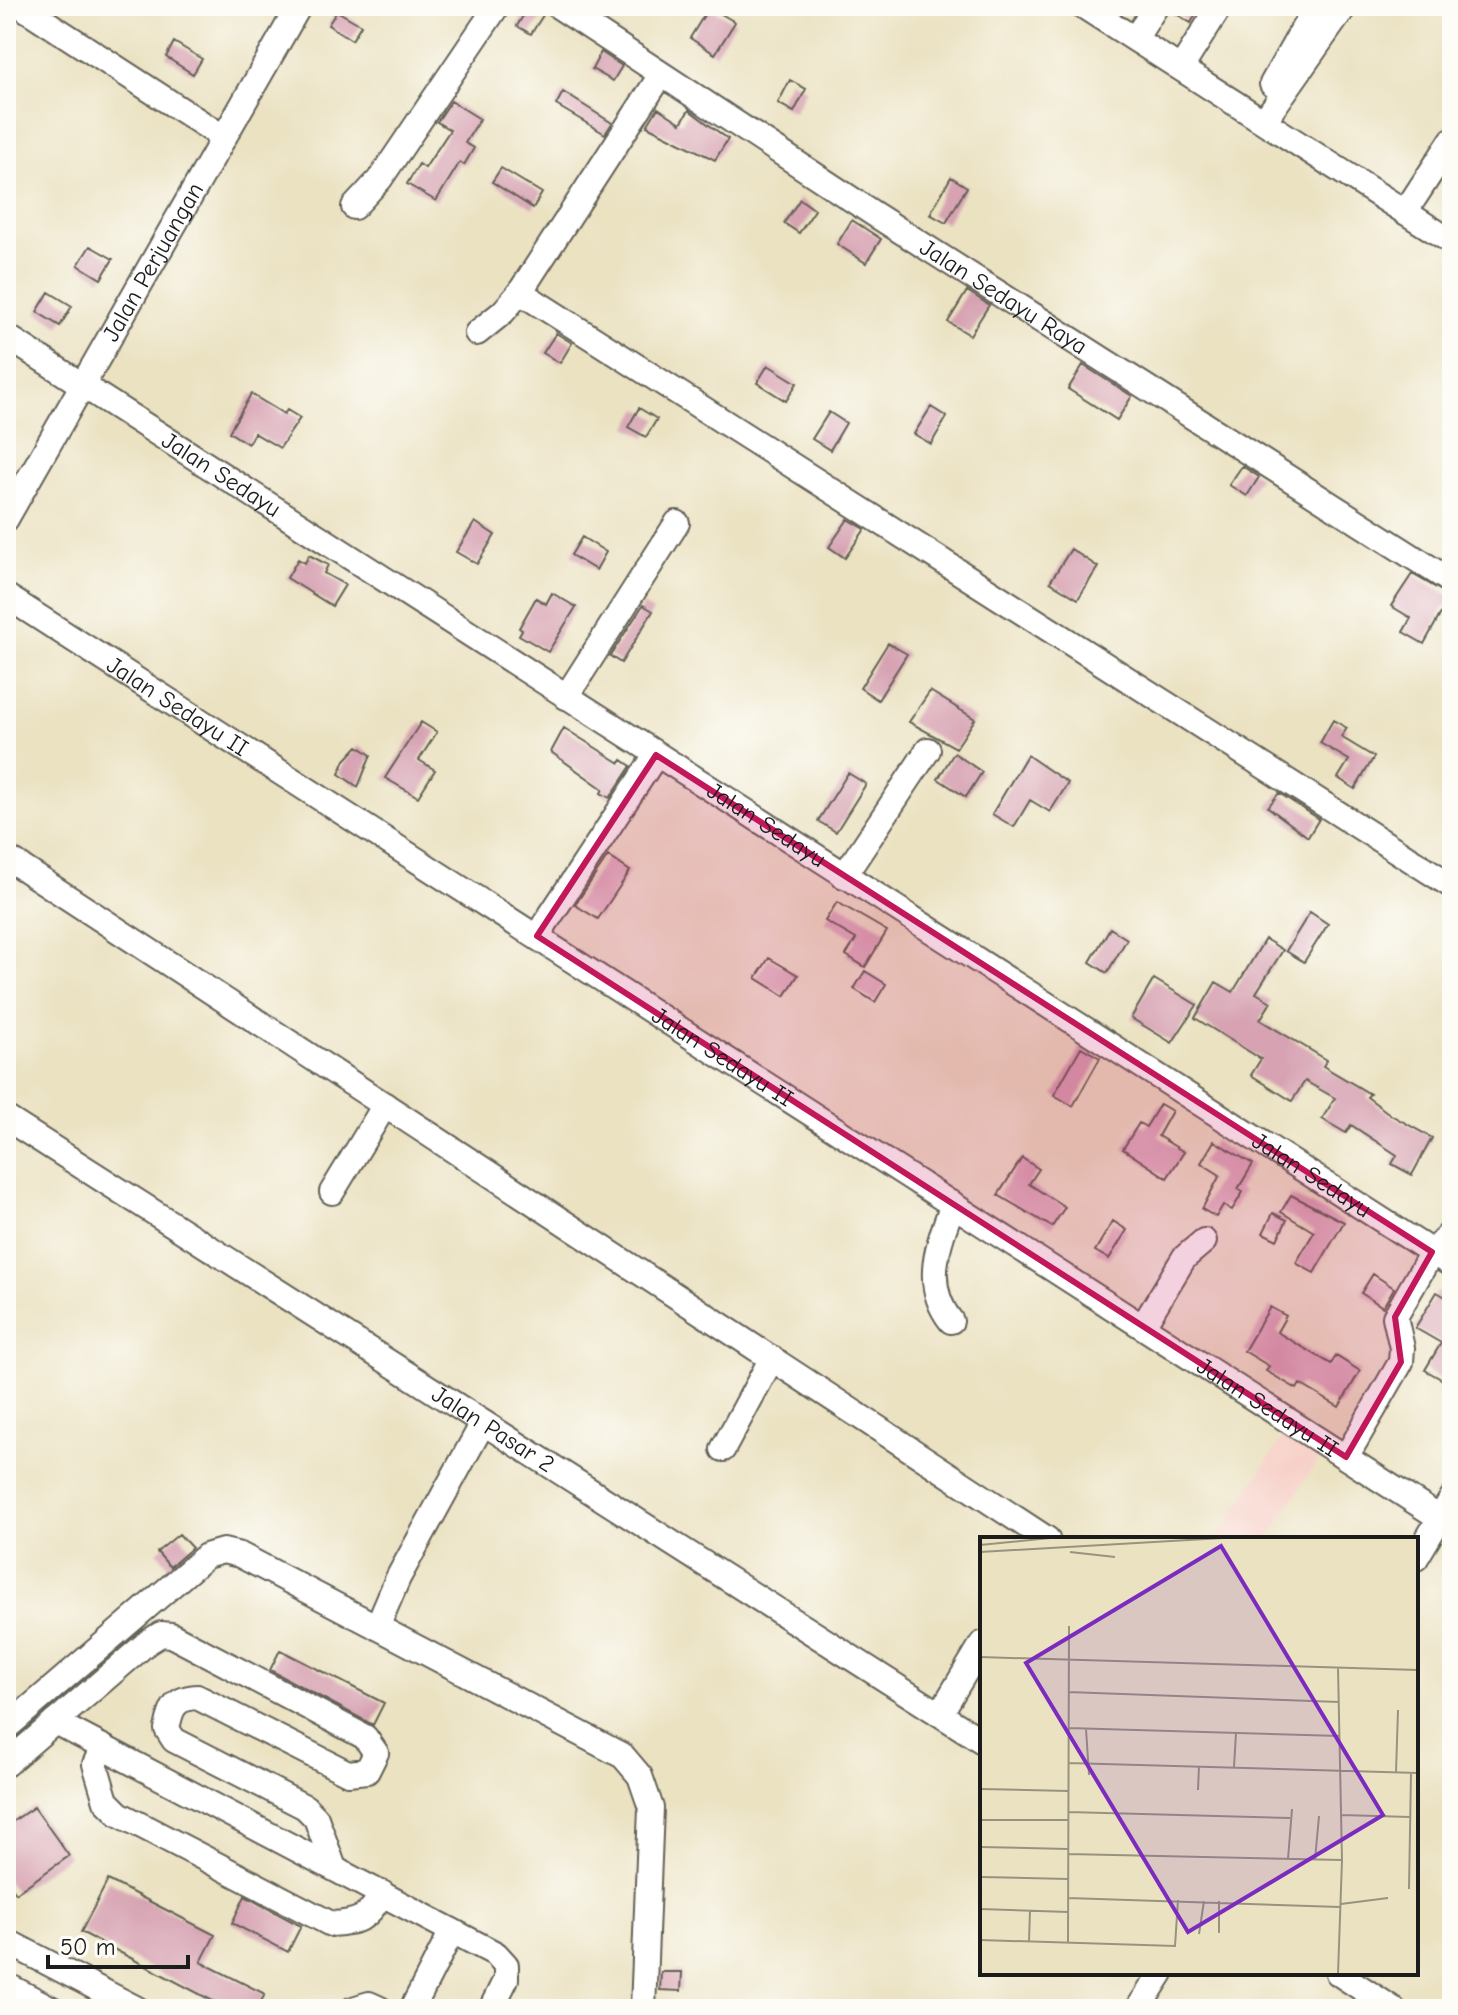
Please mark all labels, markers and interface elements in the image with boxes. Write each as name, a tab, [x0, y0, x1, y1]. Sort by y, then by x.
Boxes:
street label: Jalan Perjuangan	[96, 178, 209, 346]
street label: Jalan Sedayu Raya	[915, 233, 1093, 360]
street label: Jalan Sedayu	[157, 426, 286, 523]
street label: Jalan Sedayu II	[102, 651, 254, 762]
street label: Jalan Sedayu	[702, 776, 831, 873]
street label: Jalan Sedayu II	[647, 1001, 799, 1113]
street label: Jalan Sedayu	[1247, 1126, 1376, 1223]
street label: Jalan Sedayu II	[1192, 1351, 1344, 1463]
street label: Jalan Pasar 2	[427, 1380, 560, 1478]
inset map	[980, 1537, 1418, 1975]
scale bar	[48, 1919, 188, 1969]
text: 50 m	[60, 1933, 116, 1961]

